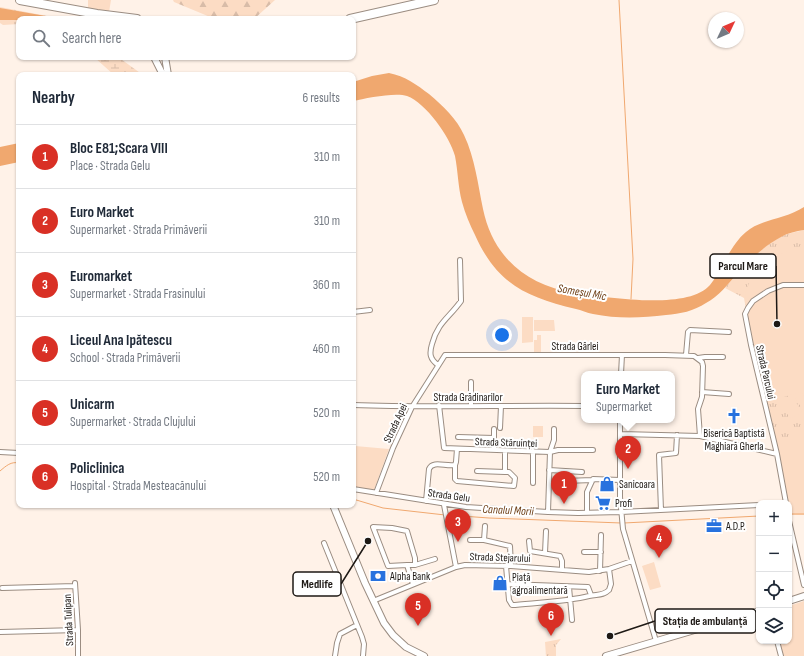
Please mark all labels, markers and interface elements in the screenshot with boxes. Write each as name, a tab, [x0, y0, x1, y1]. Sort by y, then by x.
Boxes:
north arrow	[708, 12, 744, 48]
search box	[16, 16, 356, 60]
icon: search	[30, 27, 52, 49]
text: Search here	[62, 29, 122, 48]
text: Nearby	[32, 88, 75, 108]
text: 6 results	[302, 90, 340, 106]
text: Bloc E81;Scara VIII	[70, 139, 168, 158]
text: 1	[42, 149, 48, 165]
text: 310 m	[314, 149, 340, 165]
text: Place · Strada Gelu	[70, 158, 150, 174]
text: Euro Market	[70, 203, 134, 222]
text: 2	[42, 213, 48, 229]
text: 310 m	[314, 213, 340, 229]
text: Supermarket · Strada Primăverii	[70, 222, 207, 238]
callout: Parcul Mare	[710, 254, 776, 278]
text: Parcul Mare	[718, 259, 768, 274]
text: Euromarket	[70, 267, 132, 286]
text: 3	[42, 277, 48, 293]
text: 360 m	[313, 277, 340, 293]
water label: Someșul Mic	[556, 281, 608, 304]
text: Supermarket · Strada Frasinului	[70, 286, 205, 302]
your location	[492, 325, 512, 345]
text: Liceul Ana Ipătescu	[70, 331, 172, 350]
street label: Strada Gârlei	[551, 340, 599, 353]
text: 4	[42, 341, 48, 357]
text: 460 m	[313, 341, 340, 357]
street label: Strada Parcului	[753, 344, 778, 400]
text: School · Strada Primăverii	[70, 350, 180, 366]
popup	[581, 371, 675, 423]
text: Euro Market	[596, 380, 660, 399]
street label: Strada Grădinarilor	[433, 391, 503, 404]
text: Unicarm	[70, 395, 114, 414]
text: Supermarket	[596, 399, 652, 415]
street label: Strada Apei	[381, 402, 410, 445]
text: 5	[42, 405, 48, 421]
text: 520 m	[313, 405, 340, 421]
church icon: Biserică Baptistă Maghiară Gherla	[725, 407, 743, 425]
text: Supermarket · Strada Clujului	[70, 414, 196, 430]
place label: Biserică Baptistă Maghiară Gherla	[703, 427, 765, 453]
street label: Strada Stăruinței	[475, 435, 537, 450]
pin: 2	[615, 436, 641, 469]
text: Policlinica	[70, 459, 124, 478]
text: 6	[42, 469, 48, 485]
text: 520 m	[313, 469, 340, 485]
pin: 1	[551, 471, 577, 504]
shop icon: Sanicoara	[598, 475, 616, 493]
text: Hospital · Strada Mesteacănului	[70, 478, 206, 494]
place label: Sanicoara	[619, 478, 655, 491]
street label: Strada Gelu	[427, 486, 471, 505]
supermarket icon: Profi	[594, 494, 612, 512]
place label: Profi	[615, 497, 632, 510]
map controls	[756, 500, 792, 644]
button: +	[756, 500, 792, 536]
water label: Canalul Morii	[482, 502, 535, 519]
pin: 3	[445, 509, 471, 542]
office icon: A.D.P.	[705, 517, 723, 535]
place label: A.D.P.	[725, 520, 745, 533]
pin: 4	[646, 525, 672, 558]
button: −	[756, 536, 792, 572]
street label: Strada Stejarului	[469, 550, 531, 565]
bank icon: Alpha Bank	[369, 567, 387, 585]
place label: Alpha Bank	[389, 570, 431, 583]
place label: Piață agroalimentară	[512, 571, 568, 597]
callout: Medlife	[293, 572, 341, 596]
button: locate	[756, 572, 792, 608]
shop icon: Piață agroalimentară	[491, 574, 509, 592]
text: Medlife	[301, 577, 333, 592]
street label: Strada Tulipan	[61, 593, 76, 646]
pin: 5	[405, 593, 431, 626]
pin: 6	[538, 603, 564, 636]
button: layers	[756, 608, 792, 644]
callout: Stația de ambulanță	[655, 609, 756, 633]
text: Stația de ambulanță	[663, 614, 747, 629]

